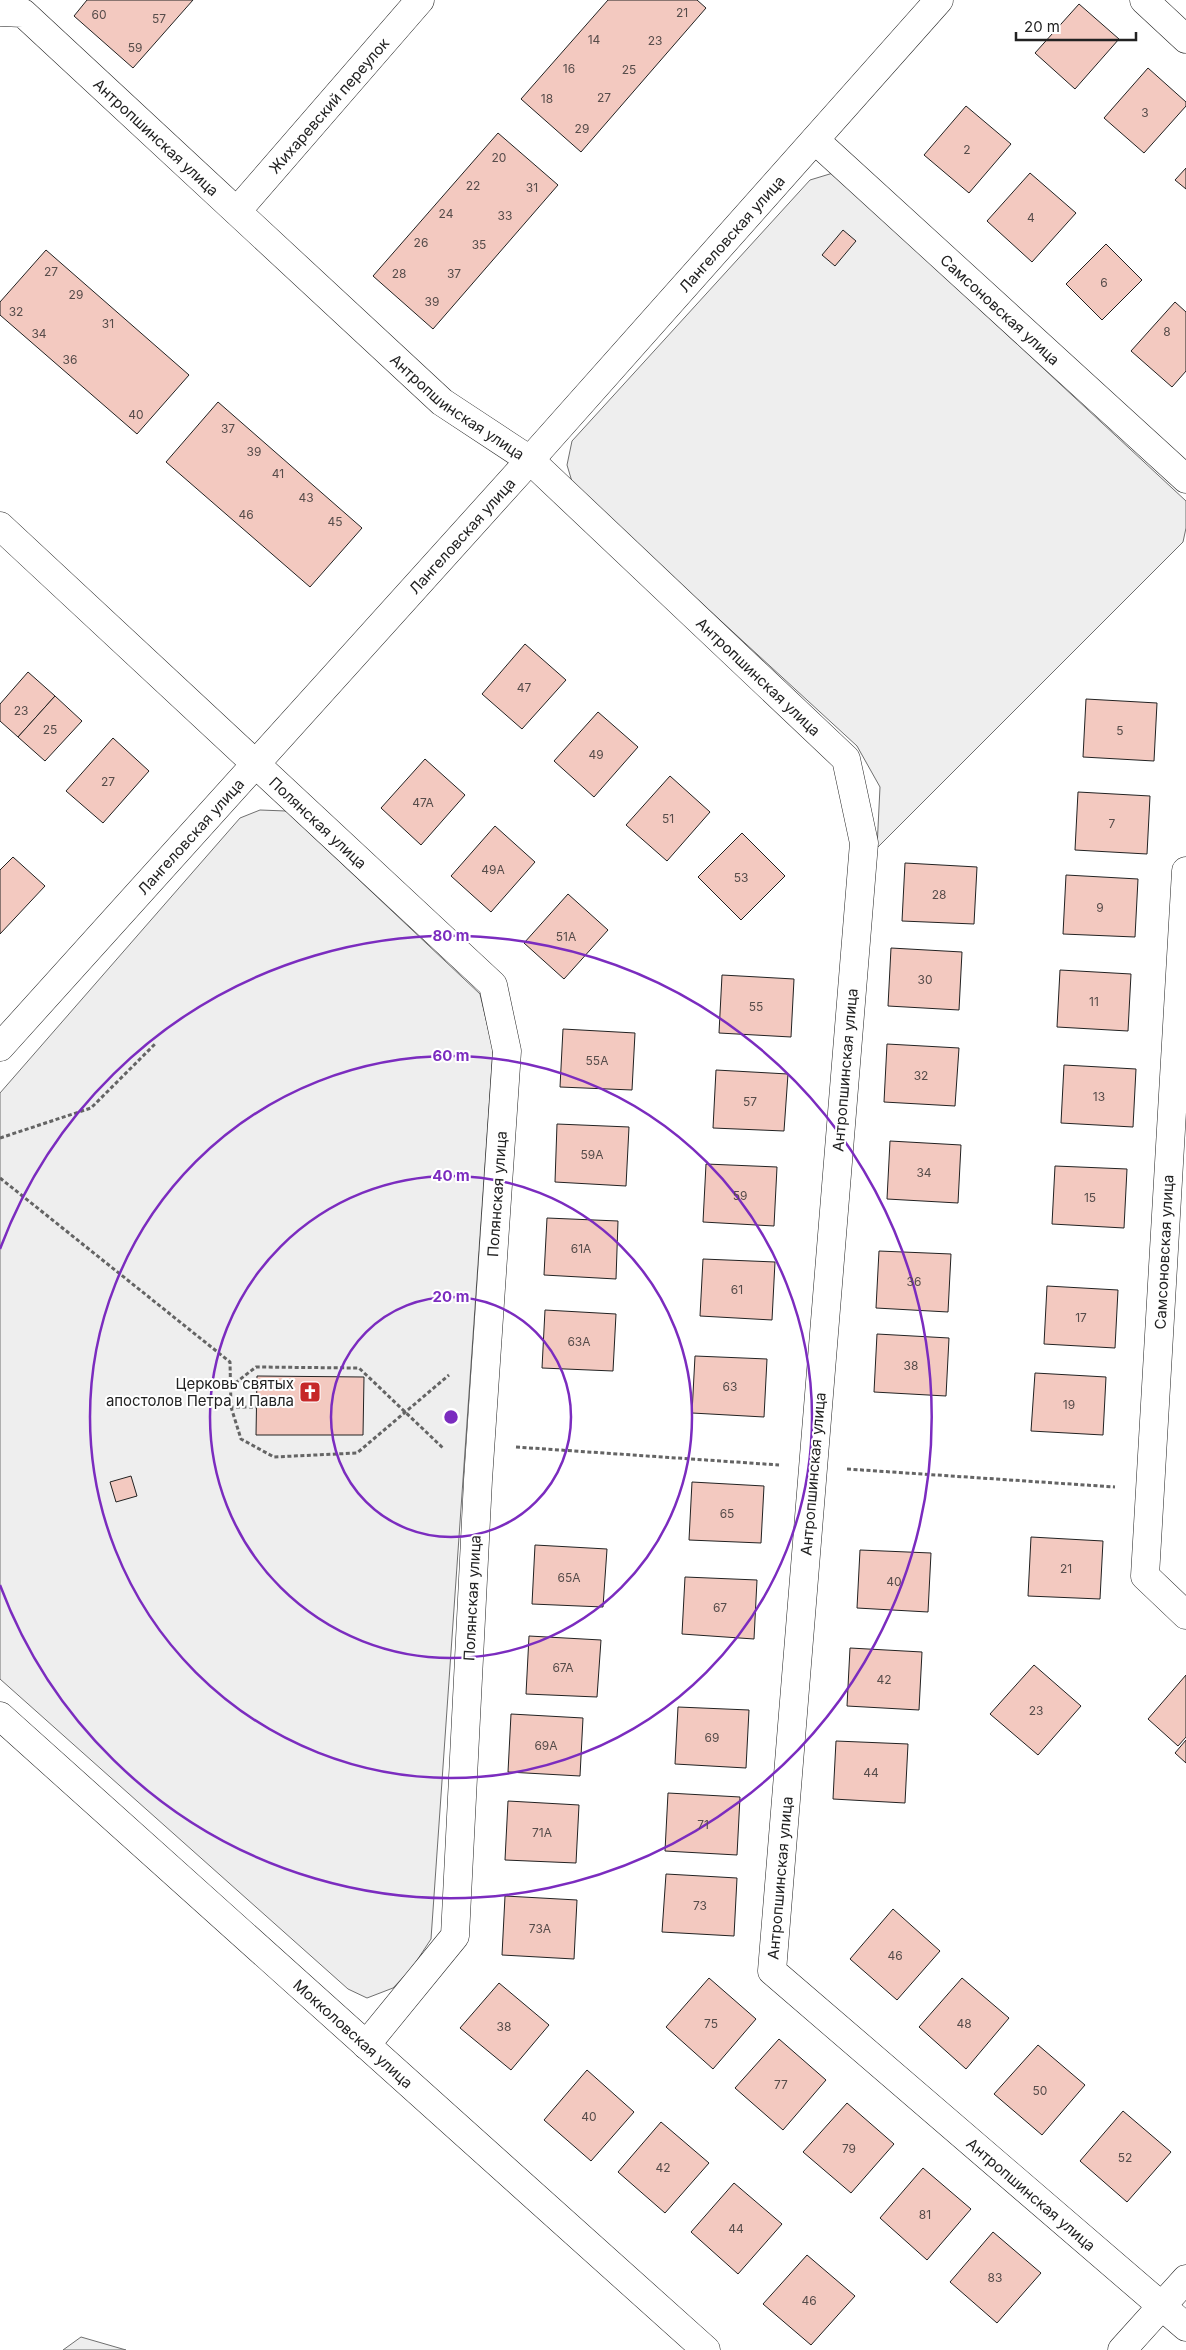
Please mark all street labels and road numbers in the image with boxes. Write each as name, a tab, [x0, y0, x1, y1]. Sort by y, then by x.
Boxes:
street label: Жихаревский переулок	[265, 33, 393, 177]
street label: Антропшинская улица	[90, 74, 223, 200]
street label: Лангеловская улица	[674, 171, 788, 296]
street label: Самсоновская улица	[937, 250, 1064, 369]
street label: Антропшинская улица	[387, 350, 528, 463]
street label: Лангеловская улица	[404, 474, 519, 598]
street label: Антропшинская улица	[693, 613, 825, 740]
street label: Полянская улица	[266, 772, 371, 872]
street label: Лангеловская улица	[133, 774, 248, 898]
street label: Антропшинская улица	[828, 988, 862, 1152]
street label: Полянская улица	[483, 1130, 511, 1258]
street label: Самсоновская улица	[1150, 1174, 1178, 1330]
street label: Антропшинская улица	[796, 1392, 830, 1556]
street label: Полянская улица	[459, 1534, 485, 1662]
street label: Антропшинская улица	[763, 1796, 797, 1960]
street label: Мокколовская улица	[290, 1975, 417, 2092]
street label: Антропшинская улица	[963, 2133, 1100, 2255]

